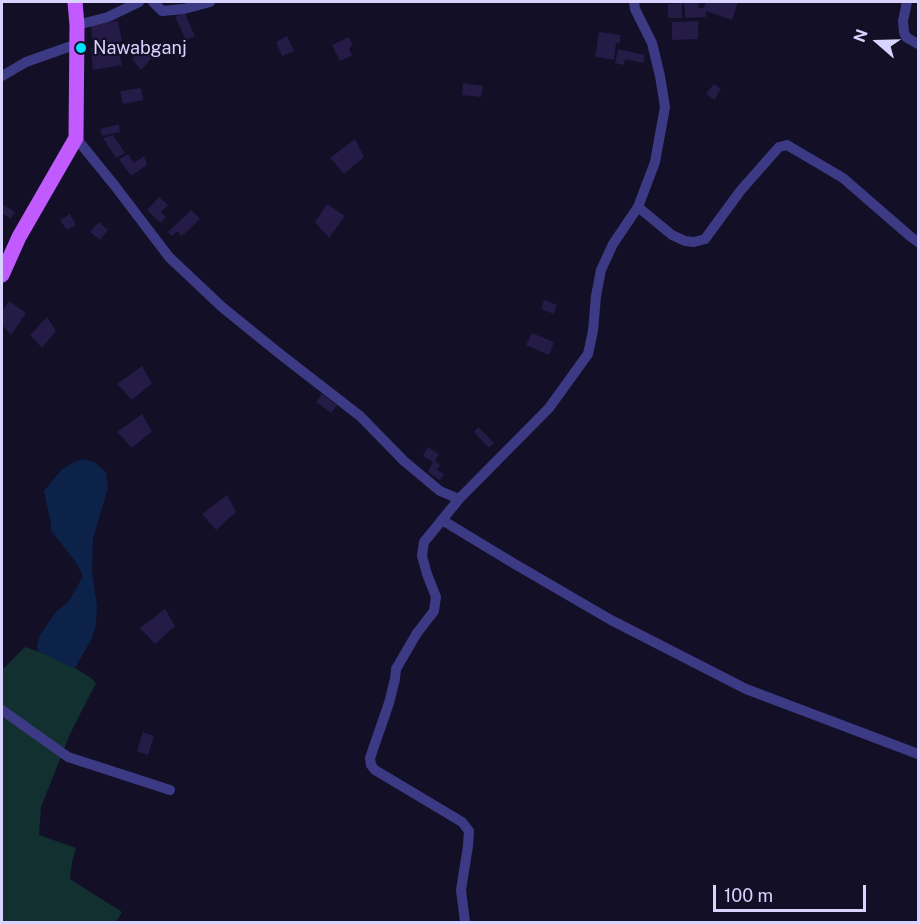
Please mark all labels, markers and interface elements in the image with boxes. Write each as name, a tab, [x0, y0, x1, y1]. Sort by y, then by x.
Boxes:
north arrow	[848, 12, 908, 72]
text: N	[850, 27, 872, 45]
place label: Nawabganj	[93, 37, 187, 59]
marker: Nawabganj	[74, 41, 88, 55]
scale bar	[716, 873, 869, 911]
text: 100 m	[724, 885, 773, 906]

